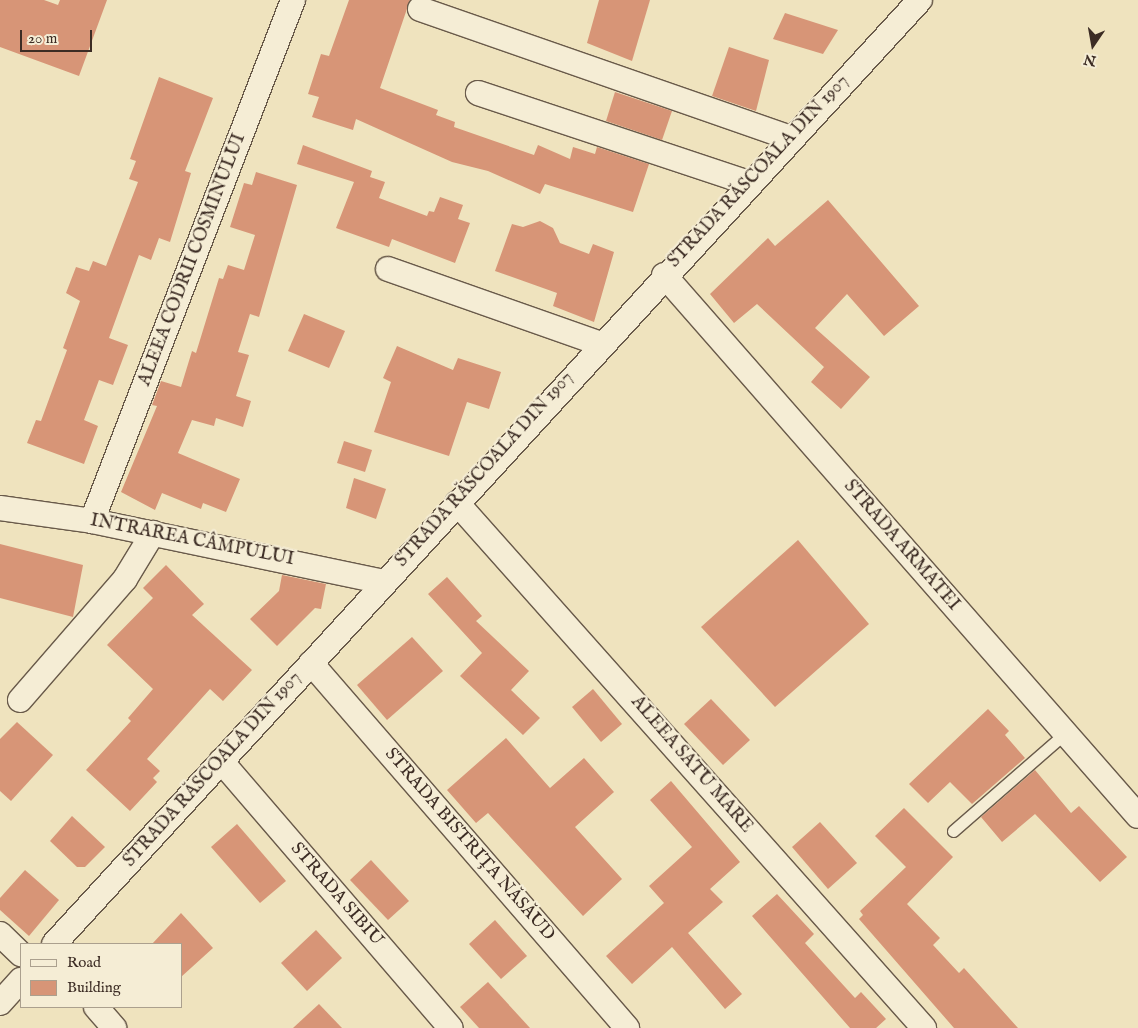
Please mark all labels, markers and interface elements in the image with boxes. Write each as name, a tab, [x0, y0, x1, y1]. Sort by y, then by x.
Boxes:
scale bar	[22, 20, 95, 52]
north arrow	[1068, 20, 1118, 70]
text: 20 m	[28, 29, 57, 48]
text: N	[1082, 50, 1098, 70]
street label: STRADA RĂSCOALA DIN 1907	[664, 71, 854, 273]
street label: ALEEA CODRII COSMINULUI	[135, 131, 251, 389]
street label: STRADA RĂSCOALA DIN 1907	[392, 368, 578, 572]
street label: STRADA ARMATEI	[838, 476, 964, 616]
street label: INTRAREA CÂMPULUI	[88, 511, 296, 571]
street label: STRADA RĂSCOALA DIN 1907	[120, 668, 306, 872]
street label: ALEEA SATU MARE	[626, 692, 756, 838]
street label: STRADA BISTRIȚA NĂSĂUD	[379, 744, 559, 946]
street label: STRADA SIBIU	[285, 839, 387, 951]
legend	[20, 943, 182, 1008]
text: Road	[67, 953, 101, 972]
text: Building	[67, 978, 121, 997]

